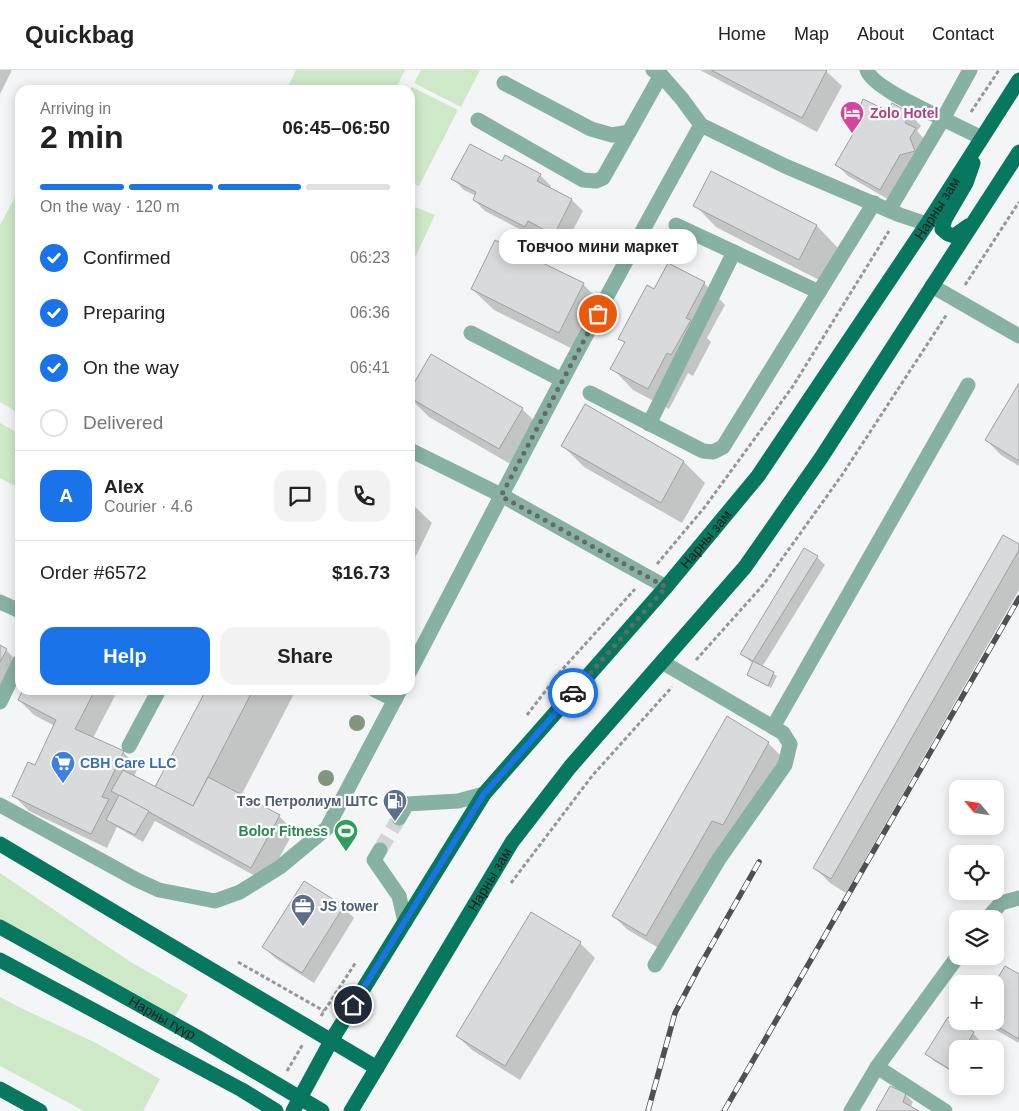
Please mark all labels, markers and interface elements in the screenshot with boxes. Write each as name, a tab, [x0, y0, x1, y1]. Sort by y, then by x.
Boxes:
text: Quickbag	[25, 21, 134, 48]
text: Home	[718, 24, 766, 44]
text: Map	[794, 24, 829, 44]
text: About	[857, 24, 904, 44]
text: Contact	[932, 24, 994, 44]
text: Arriving in	[40, 100, 111, 117]
hotel icon: Zolo Hotel	[839, 100, 865, 134]
place label: Zolo Hotel	[870, 105, 938, 121]
text: 06:45–06:50	[282, 117, 390, 138]
text: 2 min	[40, 119, 124, 155]
street label: Нарны зам	[911, 174, 963, 243]
text: On the way · 120 m	[40, 198, 180, 215]
callout: Товчоо мини маркет	[499, 229, 697, 264]
text: Товчоо мини маркет	[517, 238, 679, 255]
icon: check	[40, 244, 68, 272]
text: Confirmed	[83, 247, 171, 268]
text: 06:23	[350, 249, 390, 266]
pin	[577, 293, 619, 335]
icon: check	[40, 299, 68, 327]
icon: bag	[584, 300, 612, 328]
text: Preparing	[83, 302, 165, 323]
text: 06:36	[350, 304, 390, 321]
icon: check	[40, 354, 68, 382]
text: On the way	[83, 357, 179, 378]
text: 06:41	[350, 359, 390, 376]
text: Delivered	[83, 412, 163, 433]
button: chat	[274, 470, 326, 522]
button: phone	[338, 470, 390, 522]
text: Alex	[104, 476, 144, 497]
text: A	[59, 485, 73, 506]
text: Courier · 4.6	[104, 498, 193, 515]
street label: Нарны зам	[677, 507, 735, 572]
text: Order #6572	[40, 562, 147, 583]
text: $16.73	[332, 562, 390, 583]
button: Help	[40, 627, 210, 685]
button: Share	[220, 627, 390, 685]
courier	[548, 668, 598, 718]
icon: car	[559, 679, 587, 707]
supermarket icon: CBH Care LLC	[50, 750, 76, 784]
place label: CBH Care LLC	[80, 755, 176, 771]
north arrow	[949, 780, 1004, 835]
map controls	[949, 780, 1004, 1095]
fuel station icon: Тэс Петролиум ШТС	[382, 788, 408, 822]
place label: Тэс Петролиум ШТС	[237, 793, 378, 809]
sports icon: Bolor Fitness	[333, 818, 359, 852]
place label: Bolor Fitness	[239, 823, 328, 839]
street label: Нарны зам	[465, 845, 515, 914]
button: locate	[949, 845, 1004, 900]
office icon: JS tower	[290, 893, 316, 927]
place label: JS tower	[320, 898, 379, 914]
button: layers	[949, 910, 1004, 965]
button: +	[949, 975, 1004, 1030]
pin	[332, 984, 374, 1026]
icon: home	[339, 991, 367, 1019]
street label: Нарны гүүр	[126, 993, 199, 1043]
button: −	[949, 1040, 1004, 1095]

